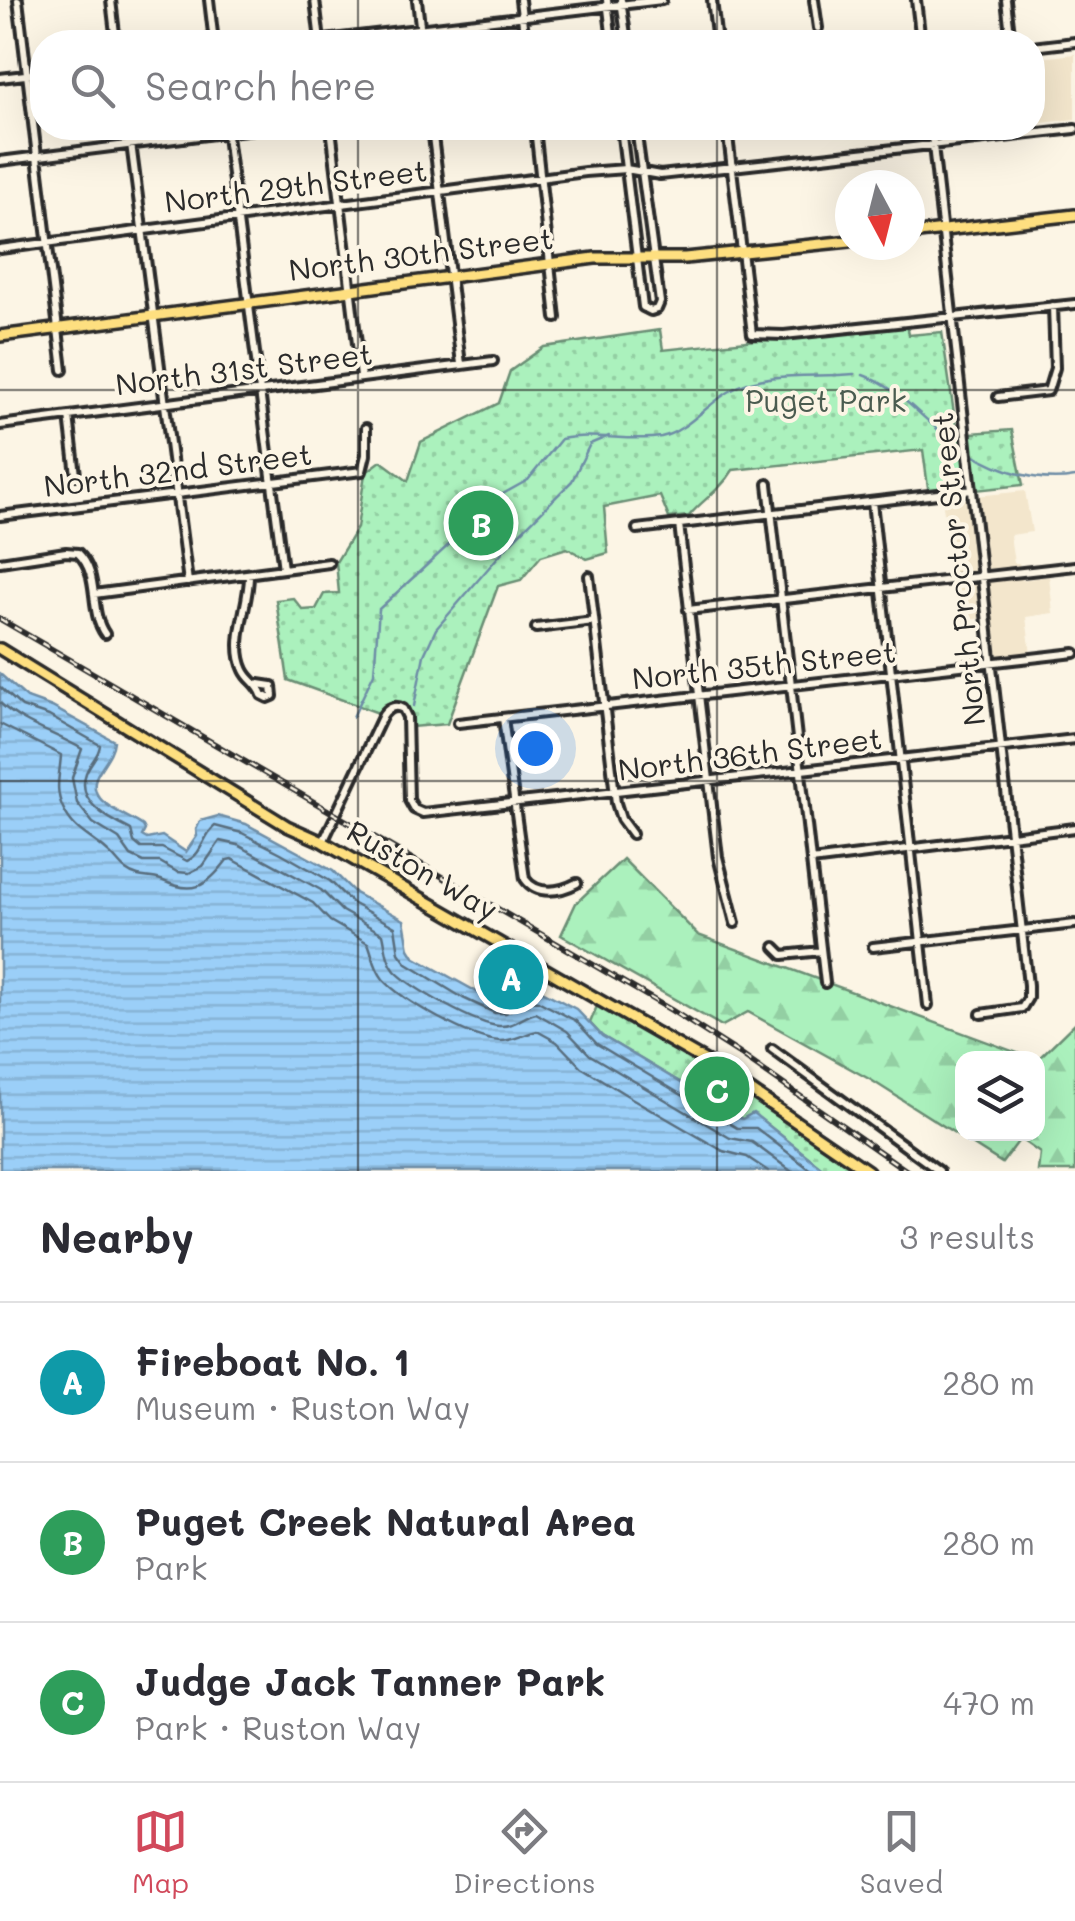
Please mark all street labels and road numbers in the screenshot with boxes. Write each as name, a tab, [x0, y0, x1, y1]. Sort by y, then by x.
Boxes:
street label: North 29th Street	[162, 149, 429, 221]
street label: North 30th Street	[286, 217, 555, 289]
street label: North 31st Street	[113, 332, 375, 404]
street label: North Proctor Street	[921, 411, 993, 728]
street label: North 32nd Street	[41, 433, 314, 505]
street label: North 35th Street	[630, 630, 898, 698]
street label: North 36th Street	[615, 717, 884, 789]
street label: Ruston Way	[340, 810, 506, 929]

